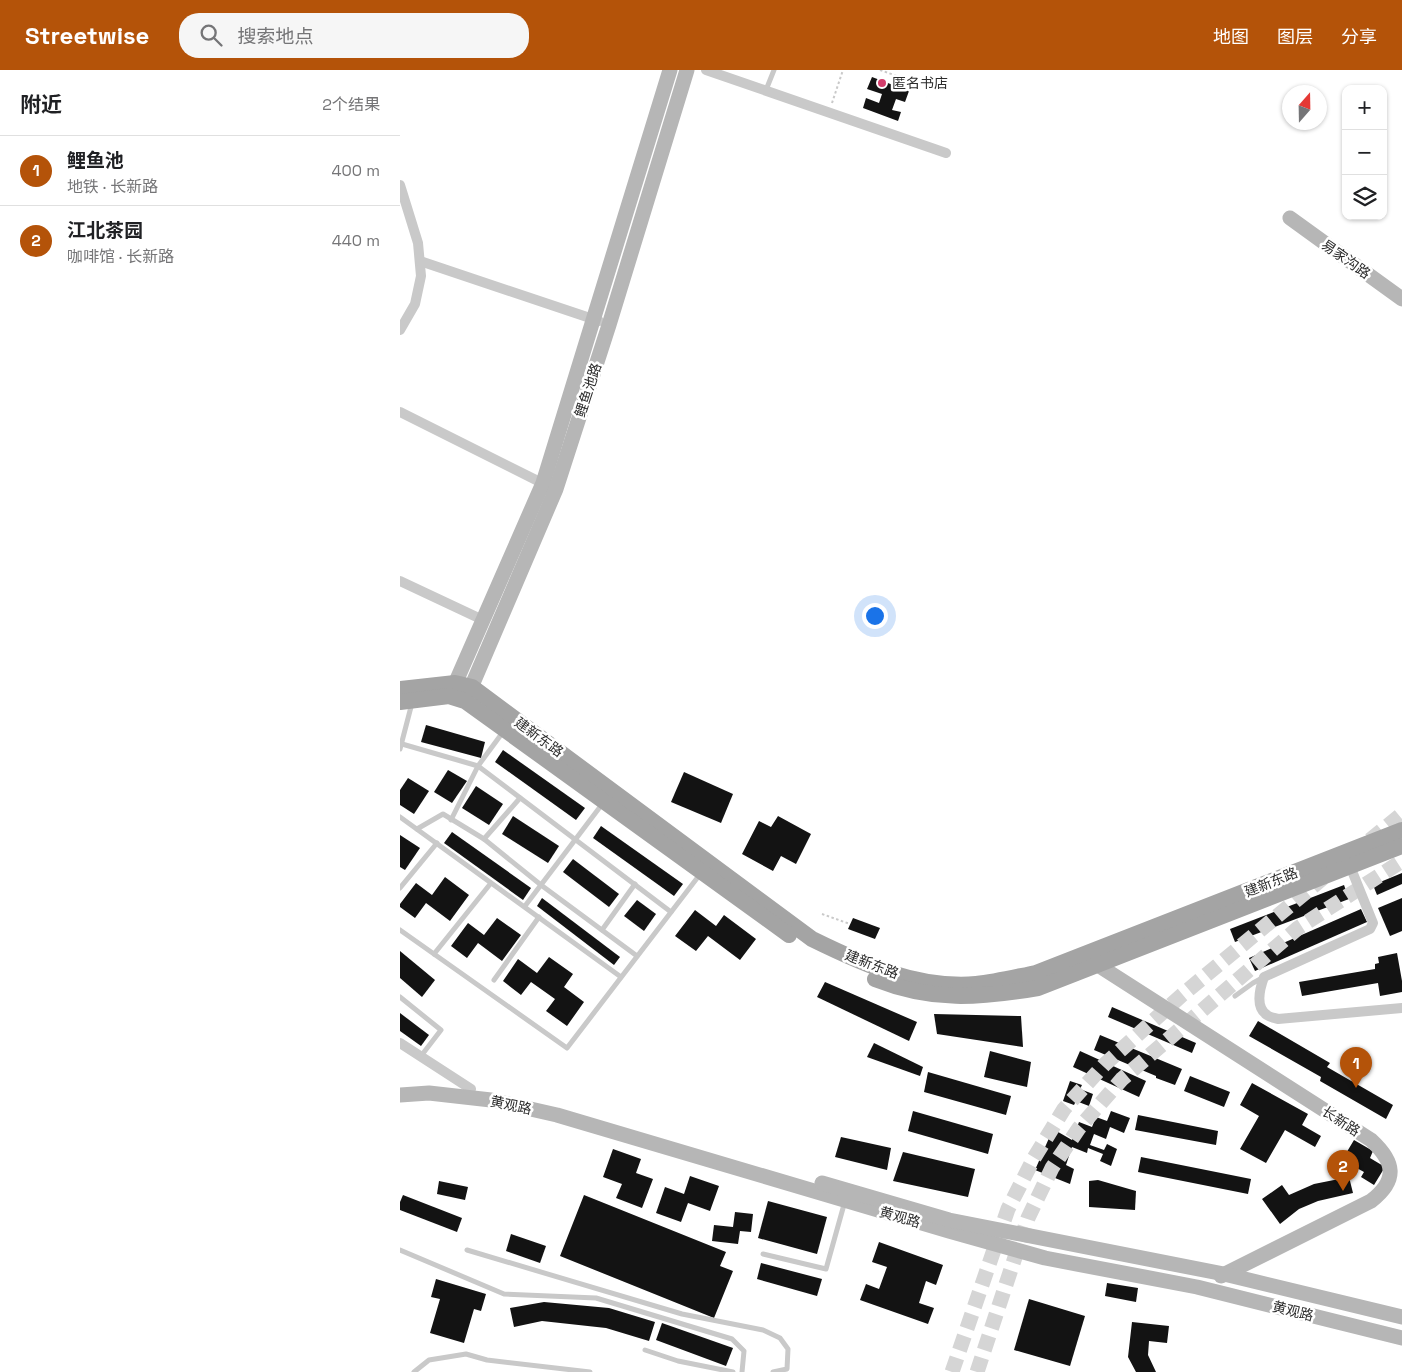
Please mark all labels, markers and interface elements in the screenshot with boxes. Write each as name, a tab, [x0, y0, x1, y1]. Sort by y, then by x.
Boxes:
search box	[179, 13, 529, 58]
text: Streetwise	[25, 20, 149, 51]
icon: search	[197, 21, 225, 49]
text: 搜索地点	[237, 24, 313, 49]
text: 地图	[1213, 25, 1249, 48]
text: 图层	[1277, 25, 1313, 48]
text: 分享	[1341, 25, 1377, 48]
place label: 匿名书店	[892, 74, 948, 92]
marker: 匿名书店	[876, 77, 888, 89]
north arrow	[1282, 85, 1327, 130]
map controls	[1342, 85, 1387, 220]
button: +	[1342, 85, 1387, 130]
text: 附近	[20, 91, 62, 118]
text: 2个结果	[322, 94, 380, 115]
button: −	[1342, 130, 1387, 175]
text: 鲤鱼池	[67, 148, 124, 173]
text: 1	[32, 160, 40, 181]
text: 400 m	[332, 160, 380, 181]
button: layers	[1342, 175, 1387, 220]
text: 地铁 · 长新路	[67, 176, 158, 197]
text: 江北茶园	[67, 218, 143, 243]
text: 2	[31, 230, 41, 251]
text: 440 m	[332, 230, 380, 251]
street label: 易家沟路	[1318, 236, 1374, 282]
text: 咖啡馆 · 长新路	[67, 246, 174, 267]
street label: 鲤鱼池路	[571, 361, 605, 419]
your location	[862, 603, 888, 629]
street label: 建新东路	[511, 713, 567, 761]
street label: 建新东路	[1242, 863, 1300, 901]
street label: 建新东路	[843, 946, 901, 982]
pin: 1	[1340, 1047, 1372, 1088]
street label: 黄观路	[489, 1092, 533, 1118]
street label: 长新路	[1318, 1102, 1364, 1140]
pin: 2	[1327, 1150, 1359, 1191]
street label: 黄观路	[877, 1203, 923, 1231]
street label: 黄观路	[1270, 1297, 1316, 1325]

